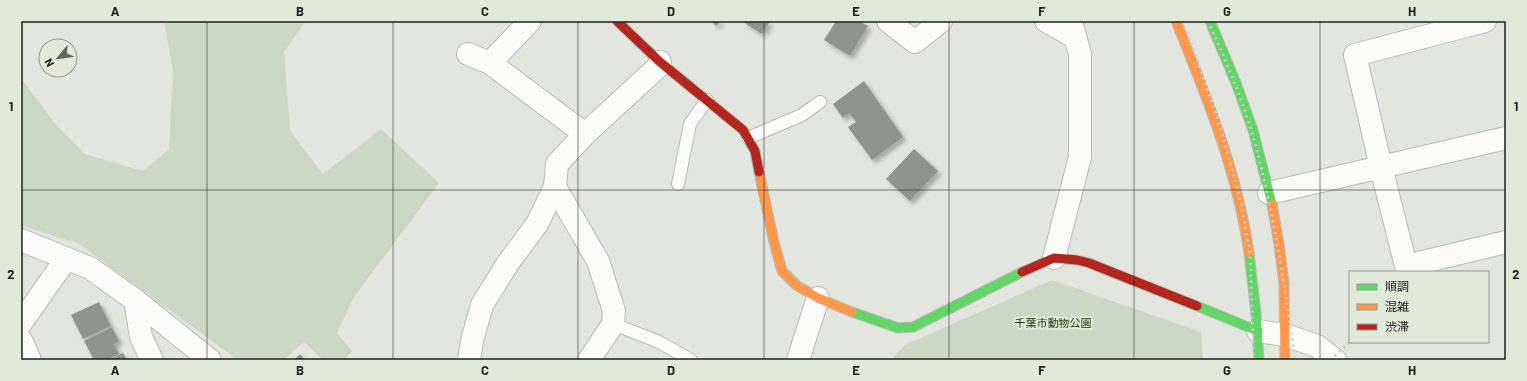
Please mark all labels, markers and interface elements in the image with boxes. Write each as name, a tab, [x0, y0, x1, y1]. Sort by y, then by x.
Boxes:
text: A	[111, 3, 120, 19]
text: B	[296, 3, 304, 19]
text: C	[481, 3, 489, 19]
text: D	[667, 3, 675, 19]
text: E	[852, 3, 860, 19]
text: F	[1038, 3, 1046, 19]
text: G	[1223, 3, 1231, 19]
text: H	[1408, 3, 1416, 19]
north arrow	[38, 38, 78, 78]
text: N	[41, 57, 56, 69]
text: 1	[9, 98, 13, 114]
text: 1	[1514, 98, 1518, 114]
text: 2	[7, 266, 15, 282]
text: 2	[1512, 266, 1520, 282]
legend	[1349, 271, 1489, 343]
text: 順調	[1385, 279, 1409, 293]
text: 混雑	[1385, 299, 1409, 313]
park label: 千葉市動物公園	[1015, 316, 1092, 329]
text: 渋滞	[1385, 319, 1409, 333]
text: A	[111, 362, 120, 378]
text: B	[296, 362, 304, 378]
text: C	[481, 362, 489, 378]
text: D	[667, 362, 675, 378]
text: E	[852, 362, 860, 378]
text: F	[1038, 362, 1046, 378]
text: G	[1223, 362, 1231, 378]
text: H	[1408, 362, 1416, 378]

